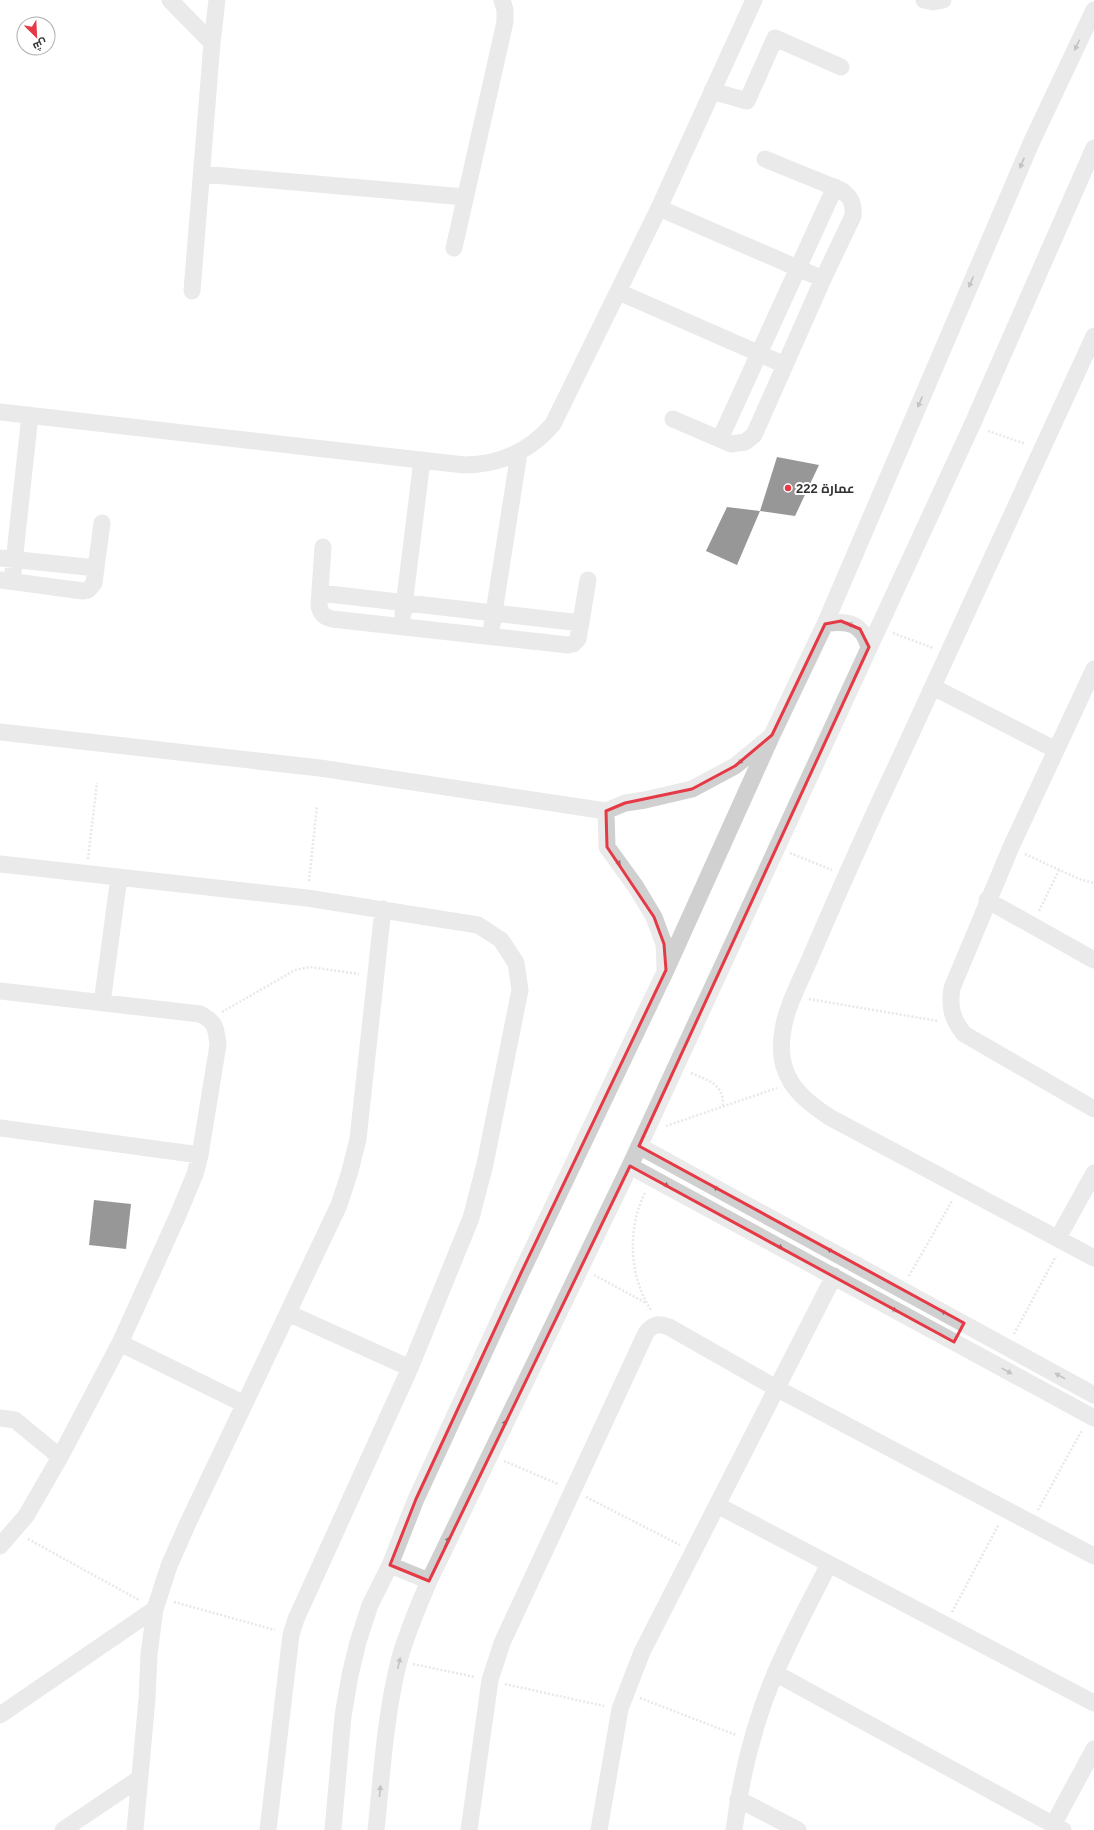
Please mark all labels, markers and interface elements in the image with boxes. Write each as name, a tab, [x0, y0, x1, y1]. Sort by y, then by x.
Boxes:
north arrow	[16, 16, 56, 56]
text: ش	[31, 36, 49, 53]
one-way arrow	[1074, 39, 1080, 51]
one-way arrow	[1019, 157, 1025, 169]
one-way arrow	[968, 277, 974, 288]
one-way arrow	[917, 396, 923, 407]
place label: عمارة 222	[796, 481, 855, 496]
marker: عمارة 222	[783, 483, 793, 493]
one-way arrow	[847, 622, 859, 629]
one-way arrow	[737, 755, 748, 764]
one-way arrow	[612, 855, 621, 866]
one-way arrow	[658, 1181, 670, 1188]
one-way arrow	[712, 1185, 724, 1192]
one-way arrow	[773, 1243, 784, 1250]
one-way arrow	[826, 1247, 838, 1254]
one-way arrow	[887, 1305, 898, 1312]
one-way arrow	[940, 1310, 952, 1316]
one-way arrow	[1001, 1368, 1012, 1374]
one-way arrow	[1054, 1372, 1066, 1379]
one-way arrow	[501, 1420, 507, 1431]
one-way arrow	[444, 1537, 450, 1548]
one-way arrow	[397, 1657, 403, 1669]
one-way arrow	[377, 1785, 383, 1797]

